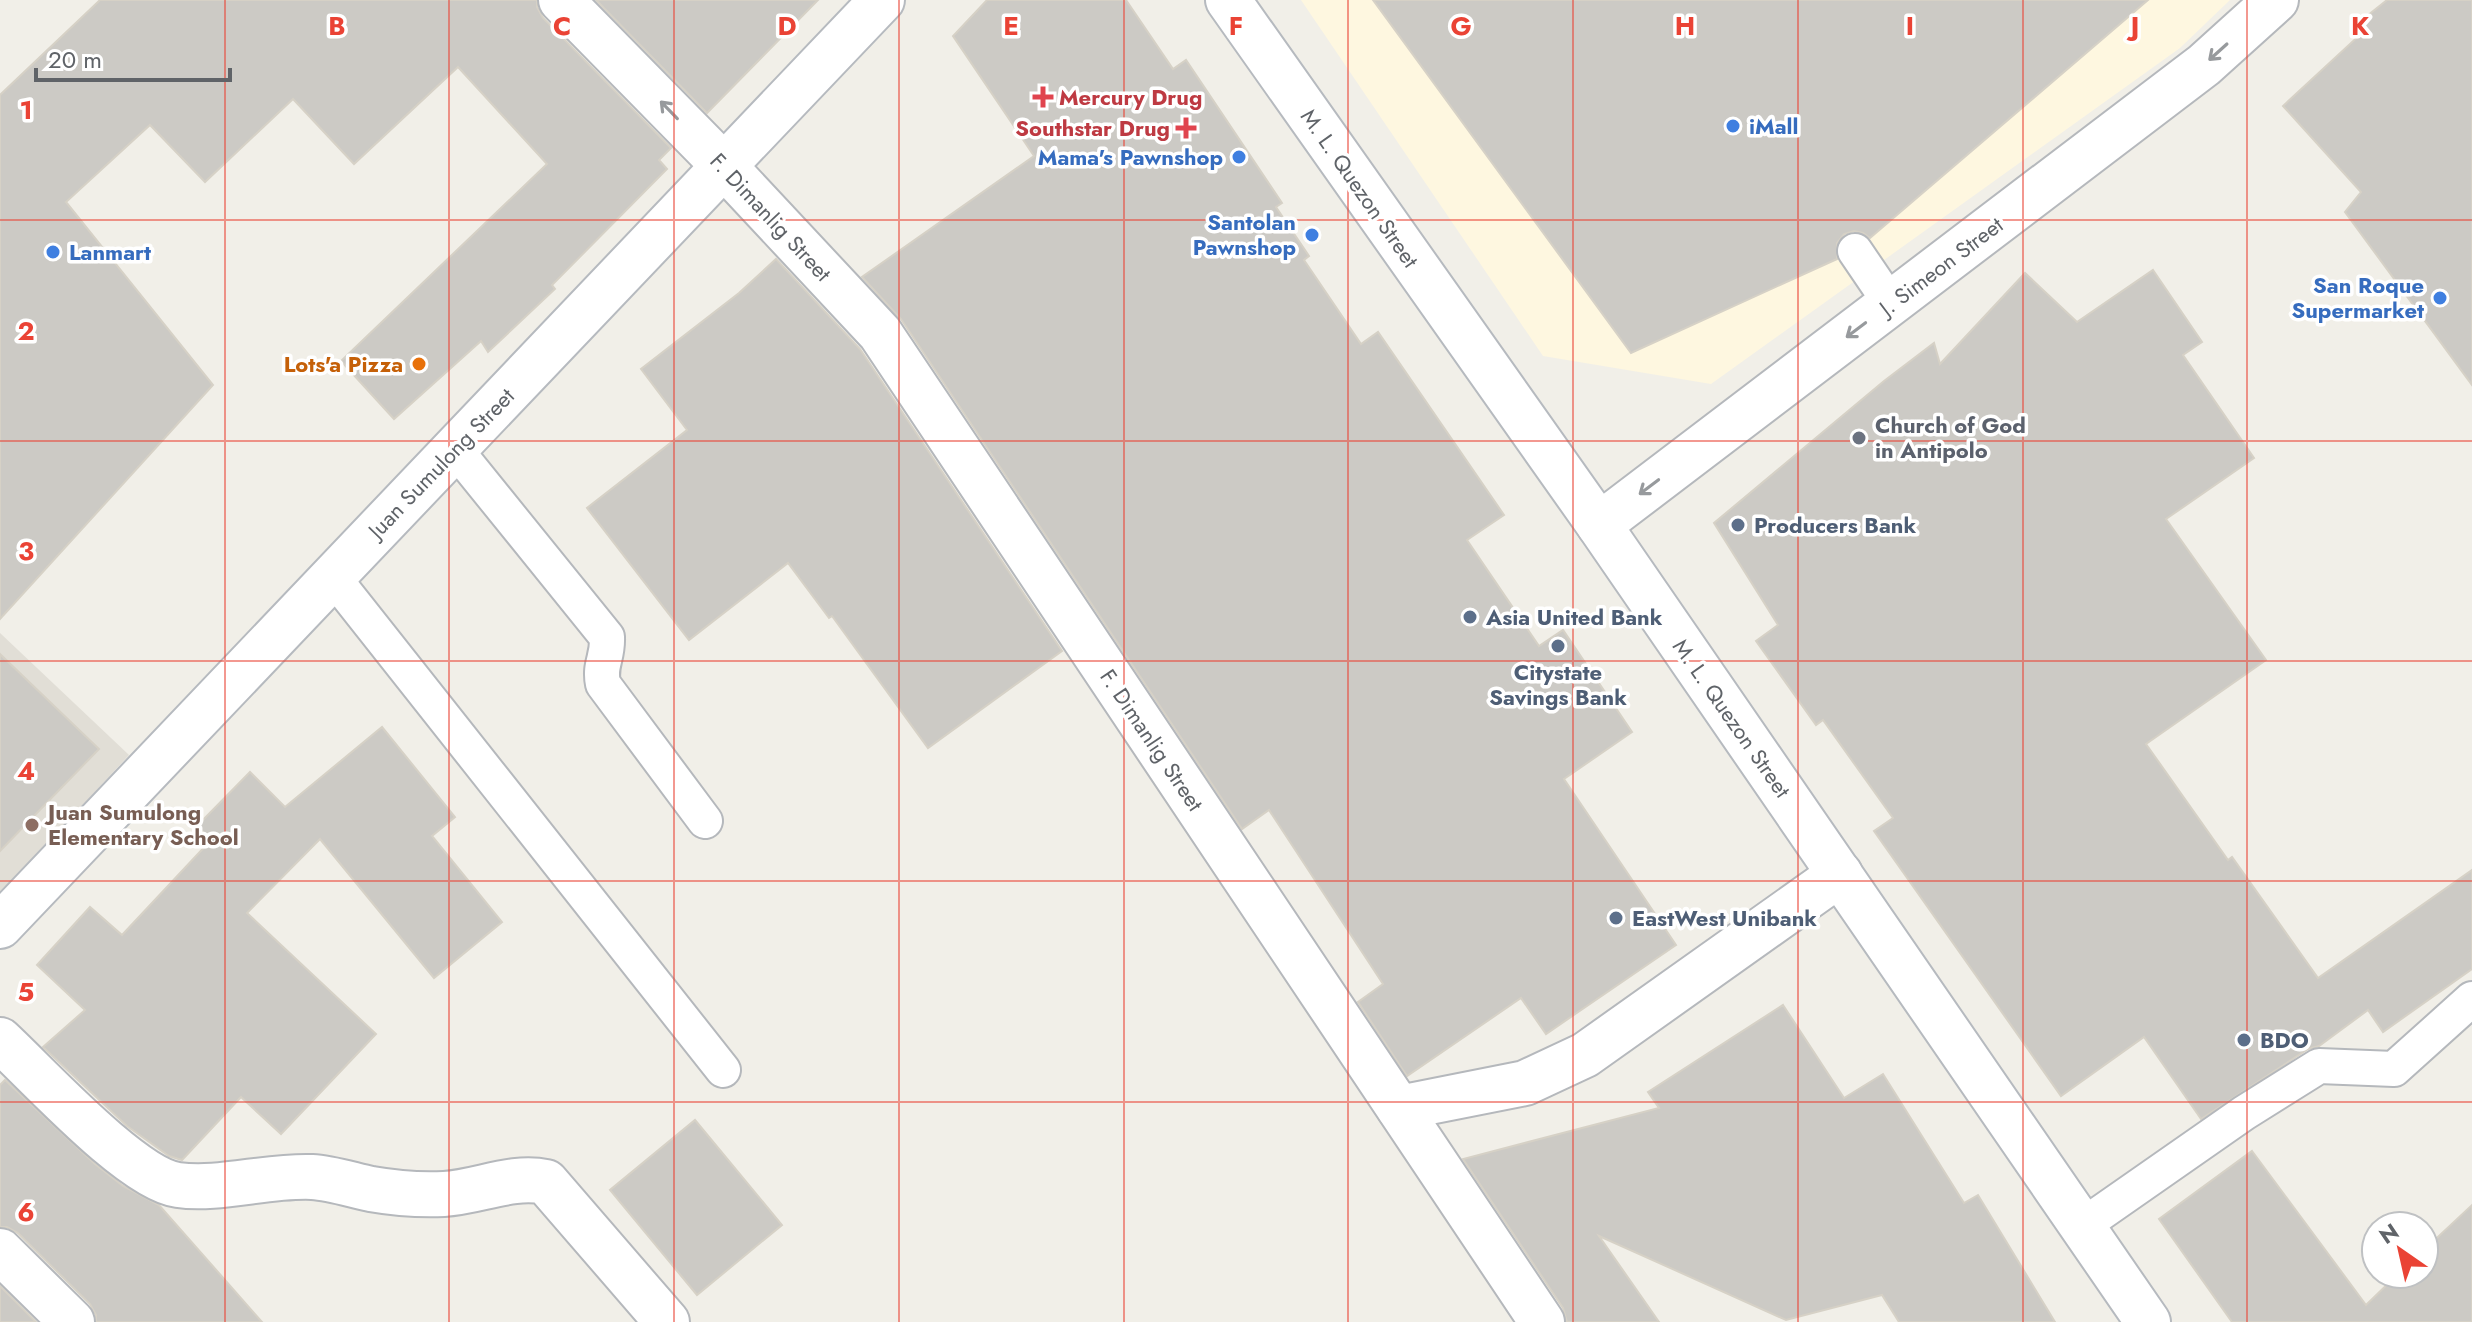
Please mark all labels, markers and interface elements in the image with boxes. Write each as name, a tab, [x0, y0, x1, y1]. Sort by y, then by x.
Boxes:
text: B	[328, 7, 346, 45]
text: C	[553, 7, 571, 45]
text: D	[777, 7, 797, 45]
text: E	[1003, 7, 1019, 45]
text: F	[1229, 7, 1243, 45]
text: G	[1450, 7, 1472, 45]
text: H	[1675, 7, 1695, 45]
text: I	[1906, 7, 1914, 45]
text: J	[2126, 7, 2139, 45]
text: K	[2351, 7, 2370, 45]
scale bar	[36, 32, 230, 82]
text: 20 m	[48, 42, 102, 77]
one-way arrow	[2209, 43, 2229, 61]
place label: Mercury Drug	[1059, 81, 1202, 113]
marker: Mercury Drug	[1034, 88, 1052, 106]
text: 1	[19, 91, 33, 129]
one-way arrow	[660, 101, 679, 120]
street label: M. L. Quezon Street	[1293, 102, 1427, 274]
place label: iMall	[1749, 110, 1798, 142]
place label: Southstar Drug	[1015, 112, 1170, 144]
marker: iMall	[1724, 117, 1742, 135]
marker: Southstar Drug	[1177, 119, 1195, 137]
place label: Mama's Pawnshop	[1038, 141, 1223, 173]
street label: F. Dimanlig Street	[703, 146, 839, 289]
marker: Mama's Pawnshop	[1230, 148, 1248, 166]
place label: Santolan Pawnshop	[1193, 206, 1296, 263]
street label: J. Simeon Street	[1870, 208, 2010, 325]
marker: Santolan Pawnshop	[1303, 226, 1321, 244]
place label: Lanmart	[69, 236, 151, 268]
marker: Lanmart	[44, 243, 62, 261]
place label: San Roque Supermarket	[2291, 269, 2424, 326]
marker: San Roque Supermarket	[2431, 289, 2449, 307]
text: 2	[17, 312, 35, 350]
one-way arrow	[1846, 321, 1868, 338]
place label: Lots'a Pizza	[284, 348, 403, 380]
marker: Lots'a Pizza	[410, 355, 428, 373]
street label: Juan Sumulong Street	[359, 380, 522, 548]
place label: Church of God in Antipolo	[1875, 409, 2026, 466]
marker: Church of God in Antipolo	[1850, 429, 1868, 447]
one-way arrow	[1639, 479, 1661, 496]
place label: Producers Bank	[1754, 509, 1916, 541]
marker: Producers Bank	[1729, 516, 1747, 534]
text: 3	[18, 532, 34, 570]
place label: Asia United Bank	[1485, 601, 1663, 633]
marker: Asia United Bank	[1461, 608, 1479, 626]
street label: M. L. Quezon Street	[1665, 632, 1799, 804]
marker: Citystate Savings Bank	[1549, 637, 1567, 655]
place label: Citystate Savings Bank	[1489, 656, 1627, 713]
street label: F. Dimanlig Street	[1093, 663, 1212, 818]
text: 4	[17, 752, 35, 790]
place label: Juan Sumulong Elementary School	[44, 796, 239, 853]
marker: Juan Sumulong Elementary School	[23, 816, 41, 834]
place label: EastWest Unibank	[1632, 902, 1817, 934]
marker: EastWest Unibank	[1607, 909, 1625, 927]
text: 5	[18, 973, 34, 1011]
place label: BDO	[2260, 1024, 2309, 1056]
marker: BDO	[2235, 1031, 2253, 1049]
text: 6	[17, 1193, 35, 1231]
north arrow	[2360, 1210, 2440, 1290]
text: N	[2373, 1215, 2405, 1252]

